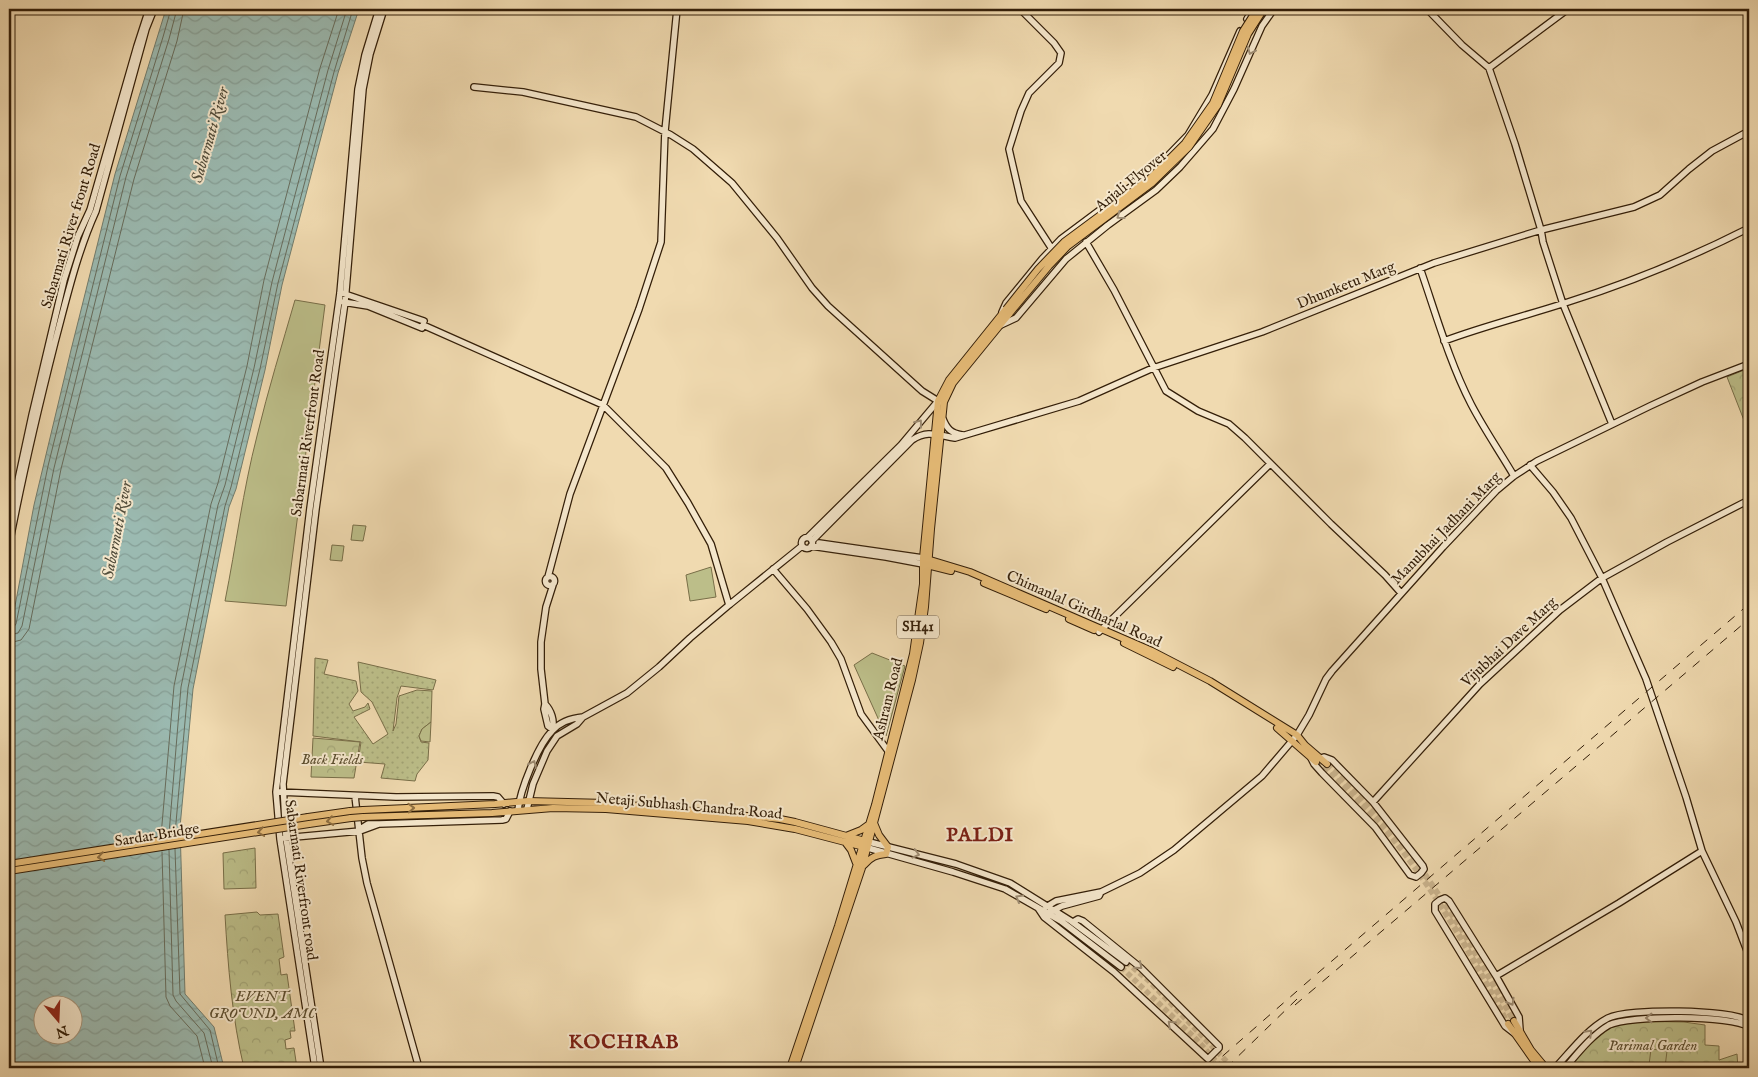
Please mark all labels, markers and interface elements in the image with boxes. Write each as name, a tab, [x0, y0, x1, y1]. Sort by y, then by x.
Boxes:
one-way arrow	[1246, 46, 1257, 55]
water label: Sabarmati River	[188, 83, 235, 185]
street label: Sabarmati River front Road	[37, 140, 105, 311]
street label: Anjali Flyover	[1090, 146, 1171, 216]
one-way arrow	[1116, 210, 1126, 219]
street label: Dhumketu Marg	[1294, 256, 1399, 313]
street label: Sabarmati Riverfront Road	[287, 347, 329, 518]
one-way arrow	[914, 420, 922, 429]
street label: Manubhai Jadhani Marg	[1387, 467, 1506, 589]
water label: Sabarmati River	[99, 478, 138, 580]
street label: Chimanlal Girdharlal Road	[1003, 566, 1166, 652]
street label: Vijubhai Dave Marg	[1456, 592, 1561, 692]
road number: SH41	[897, 616, 939, 638]
street label: Ashram Road	[868, 655, 908, 743]
park label: Back Fields	[301, 750, 364, 769]
one-way arrow	[527, 760, 538, 769]
street label: Netaji Subhash Chandra Road	[595, 788, 784, 824]
street label: Sabarmati Riverfront road	[280, 798, 322, 963]
one-way arrow	[408, 803, 416, 813]
one-way arrow	[326, 815, 334, 826]
street label: Sardar Bridge	[113, 819, 201, 851]
district label: PALDI	[946, 823, 1014, 848]
one-way arrow	[257, 826, 266, 836]
one-way arrow	[912, 848, 921, 859]
one-way arrow	[96, 851, 104, 862]
one-way arrow	[1016, 894, 1025, 904]
one-way arrow	[1134, 961, 1143, 970]
park label: EVENT GROUND, AMC	[209, 987, 317, 1023]
north arrow	[32, 994, 82, 1044]
one-way arrow	[1505, 997, 1515, 1006]
one-way arrow	[1645, 1013, 1653, 1023]
text: N	[53, 1021, 72, 1042]
one-way arrow	[1168, 1021, 1177, 1030]
district label: KOCHRAB	[568, 1030, 680, 1055]
one-way arrow	[1583, 1030, 1592, 1039]
park label: Parimal Garden	[1609, 1036, 1697, 1055]

